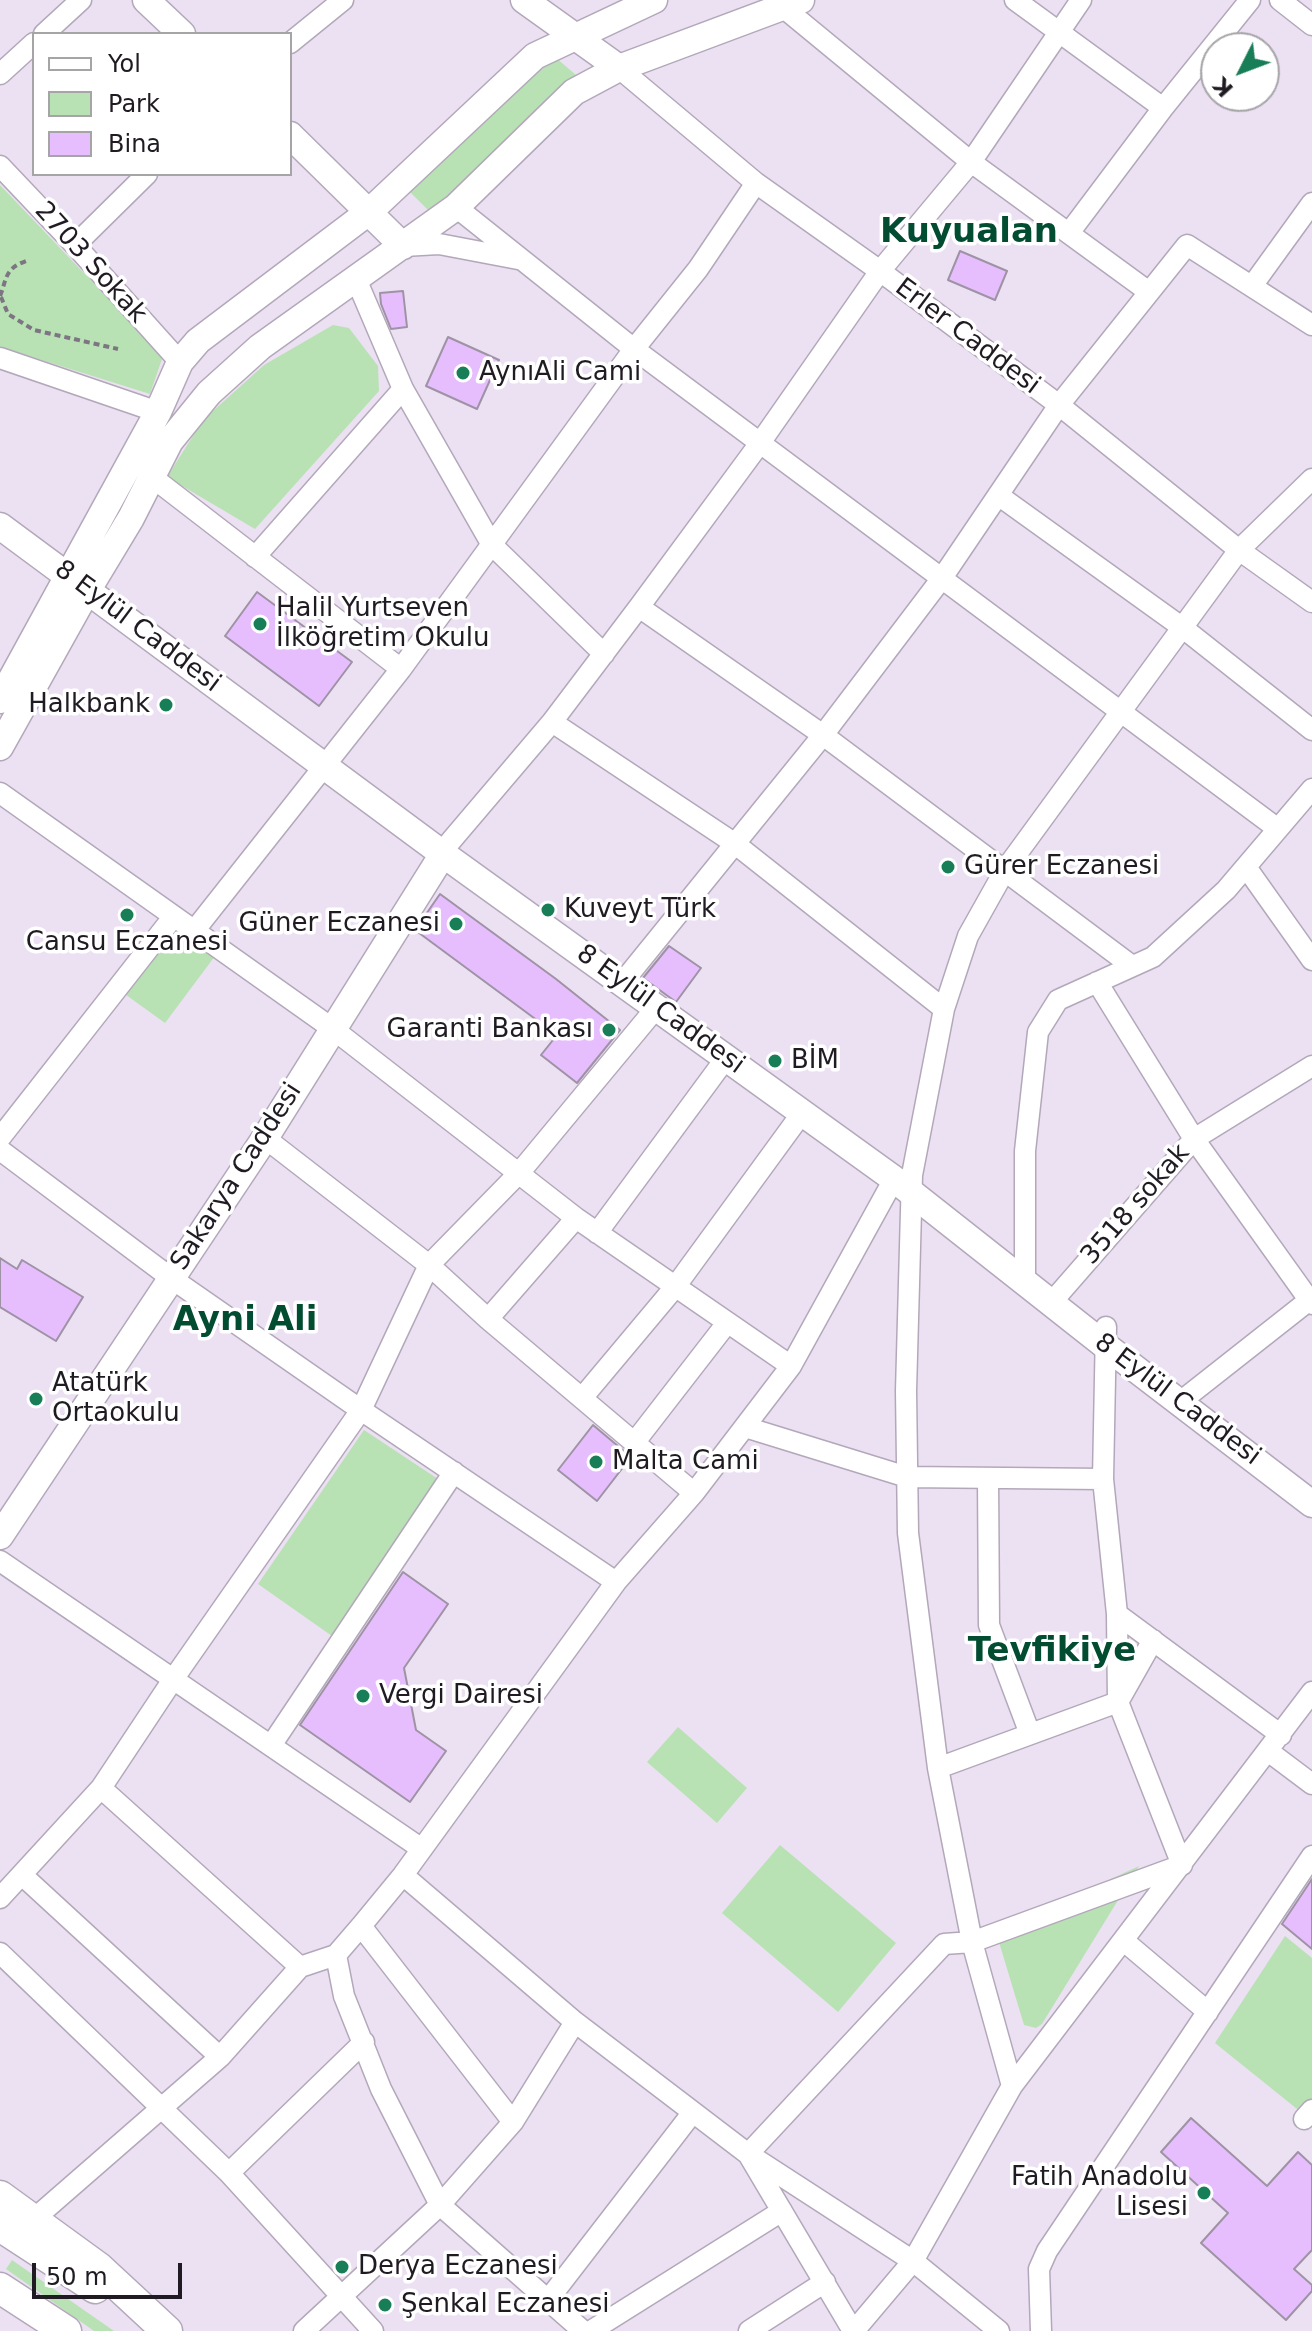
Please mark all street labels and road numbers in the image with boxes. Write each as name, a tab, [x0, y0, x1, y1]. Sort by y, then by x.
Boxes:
street label: 2703 Sokak	[27, 196, 153, 330]
street label: Erler Caddesi	[888, 272, 1046, 402]
street label: 8 Eylül Caddesi	[48, 554, 226, 700]
street label: 8 Eylül Caddesi	[570, 939, 750, 1081]
street label: Sakarya Caddesi	[165, 1077, 309, 1277]
street label: 3518 sokak	[1075, 1138, 1197, 1272]
street label: 8 Eylül Caddesi	[1088, 1327, 1266, 1473]

